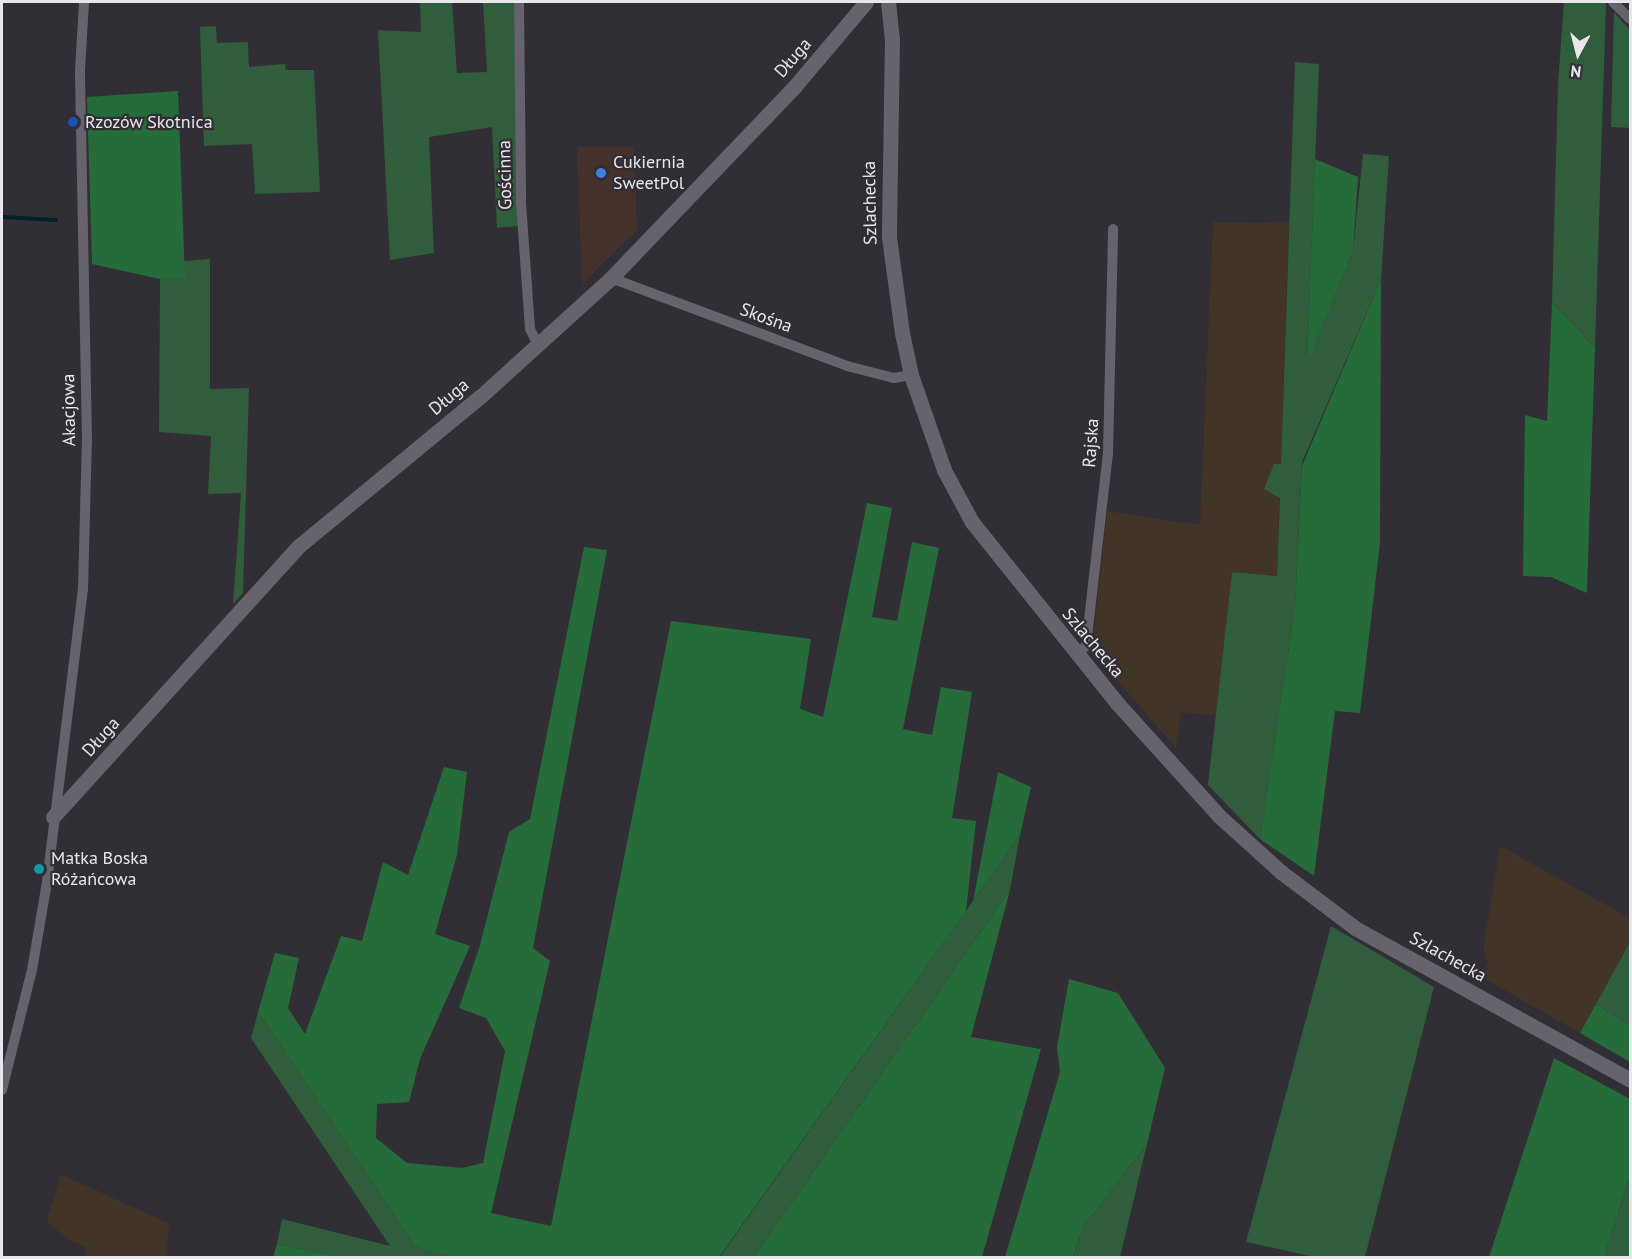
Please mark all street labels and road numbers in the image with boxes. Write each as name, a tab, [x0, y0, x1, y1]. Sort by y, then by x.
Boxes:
street label: Długa	[770, 34, 816, 82]
street label: Gościnna	[494, 140, 516, 210]
street label: Szlachecka	[858, 161, 882, 245]
street label: Skośna	[737, 299, 795, 337]
street label: Akacjowa	[58, 374, 80, 446]
street label: Długa	[425, 374, 473, 420]
street label: Rajska	[1079, 418, 1103, 468]
street label: Szlachecka	[1058, 604, 1128, 682]
street label: Długa	[78, 713, 124, 761]
street label: Szlachecka	[1406, 927, 1490, 987]

